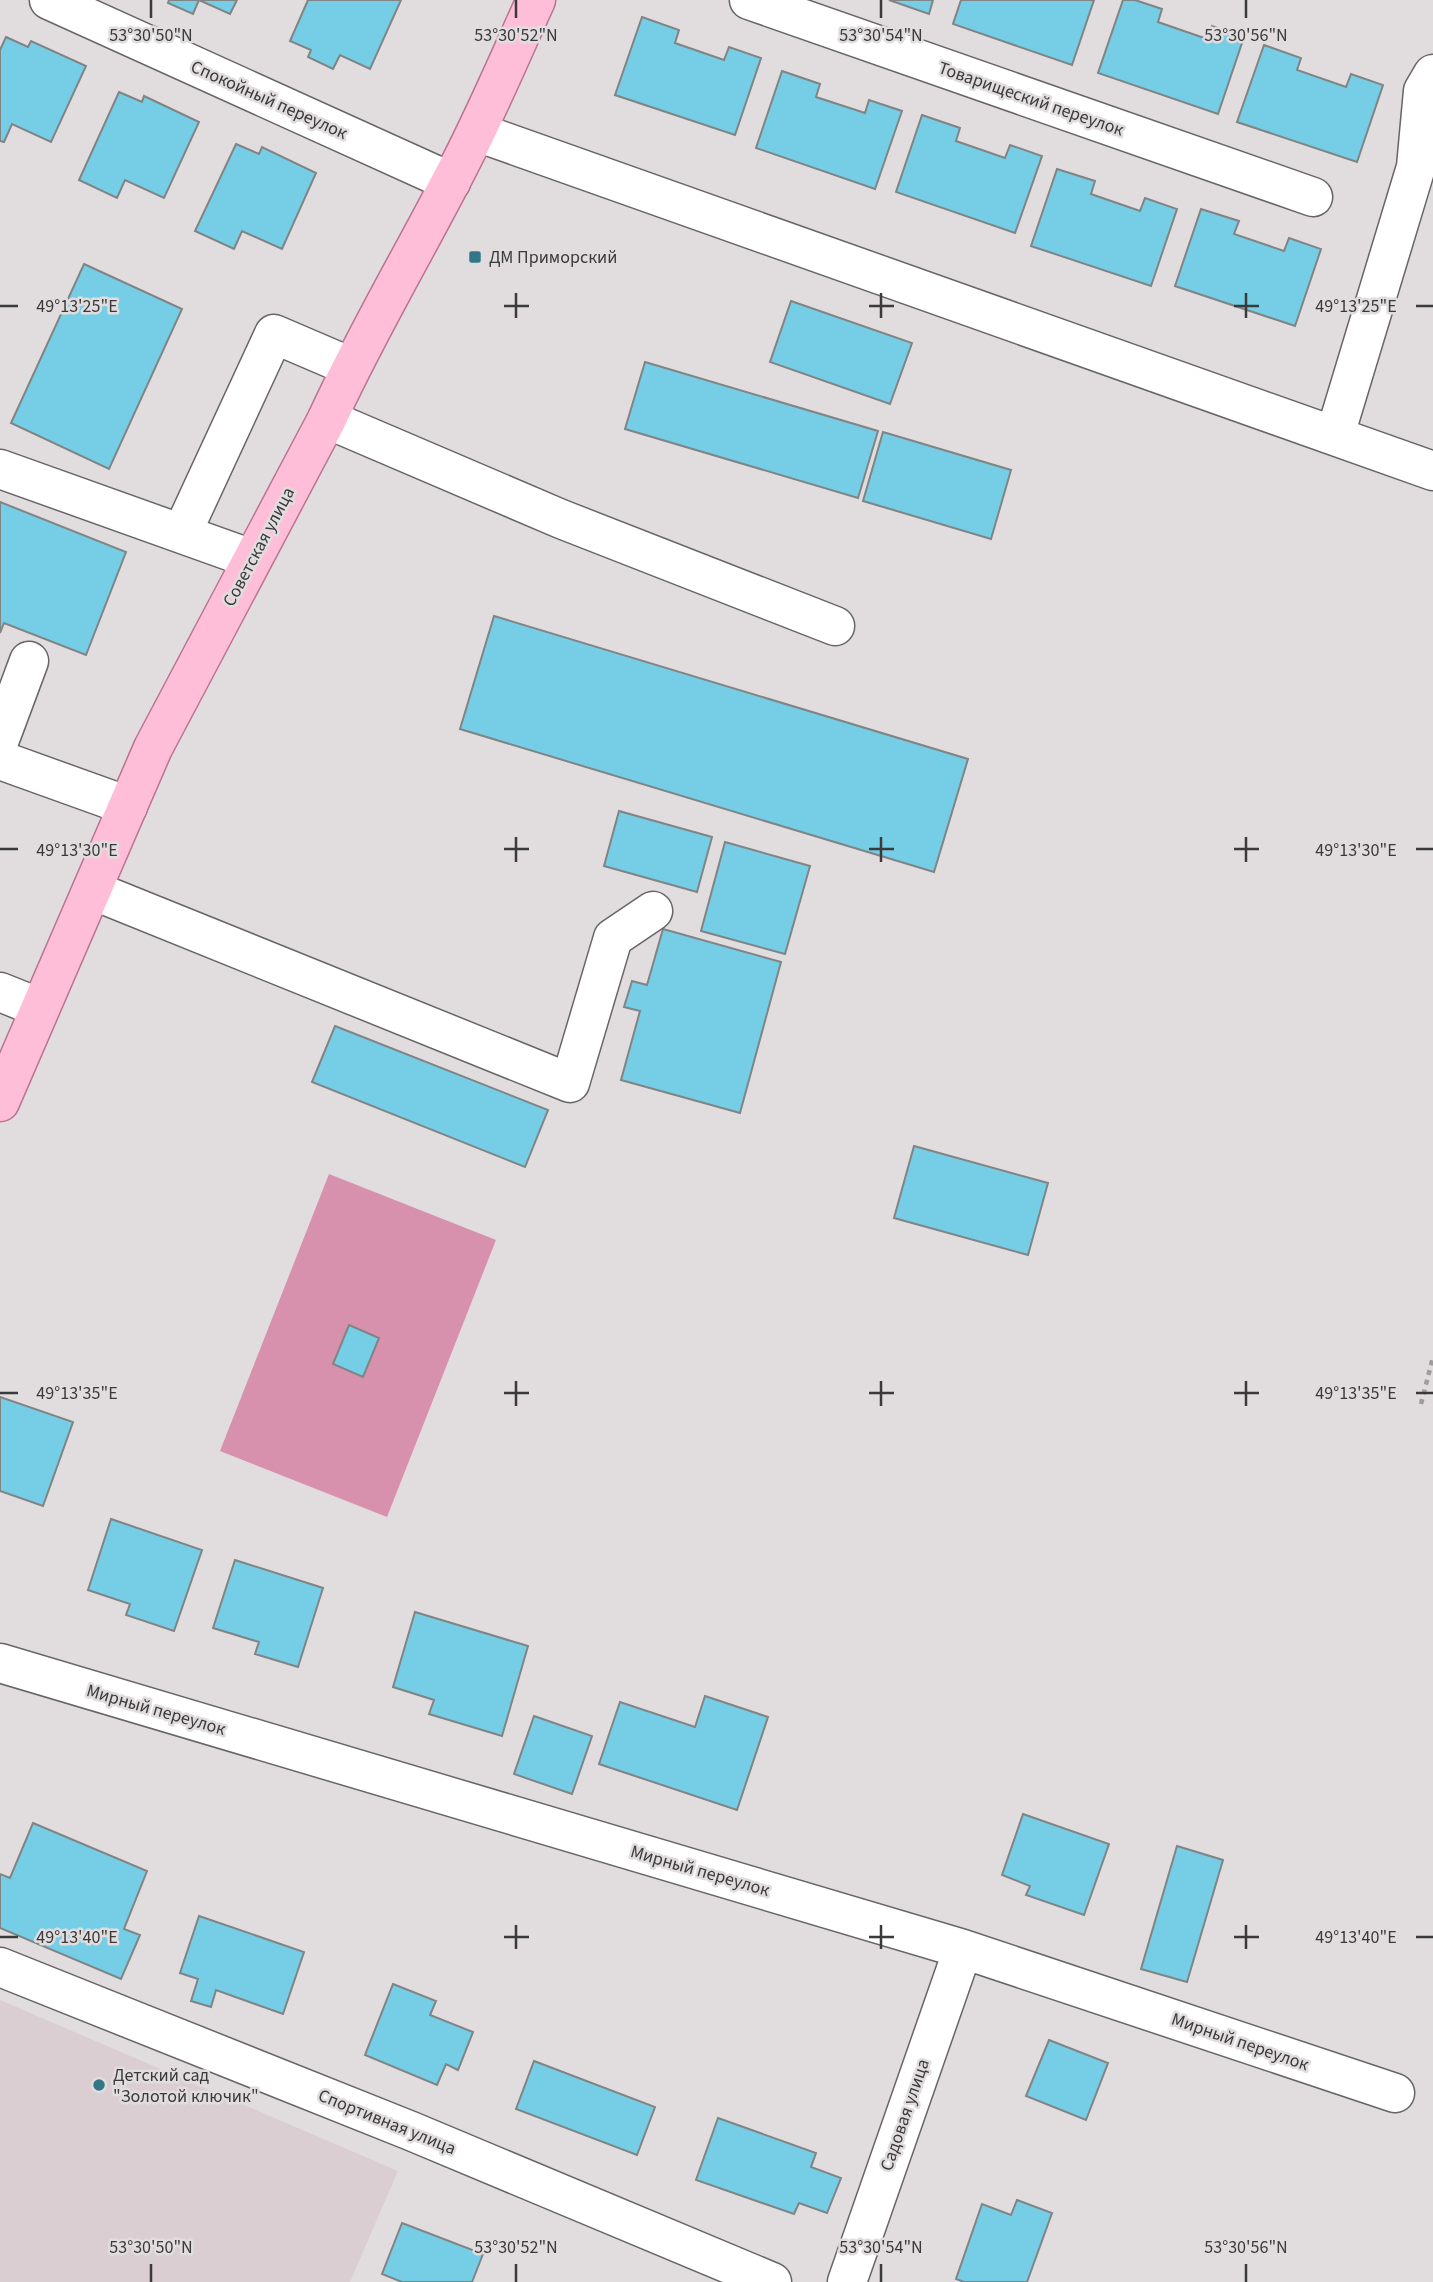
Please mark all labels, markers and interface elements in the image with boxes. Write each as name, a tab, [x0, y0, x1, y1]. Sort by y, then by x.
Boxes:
text: 53°30'50"N	[109, 23, 193, 48]
text: 53°30'52"N	[474, 23, 558, 48]
text: 53°30'54"N	[839, 23, 923, 48]
text: 53°30'56"N	[1204, 23, 1288, 48]
street label: Спокойный переулок	[187, 54, 351, 146]
street label: Товарищеский переулок	[935, 55, 1127, 143]
place label: ДМ Приморский	[489, 245, 617, 270]
marker: ДМ Приморский	[467, 249, 483, 265]
text: 49°13'25"E	[36, 294, 118, 319]
text: 49°13'25"E	[1315, 294, 1397, 319]
street label: Советская улица	[217, 483, 301, 611]
text: 49°13'30"E	[36, 838, 118, 863]
text: 49°13'30"E	[1315, 838, 1397, 863]
text: 49°13'35"E	[36, 1381, 118, 1406]
text: 49°13'35"E	[1315, 1381, 1397, 1406]
street label: Мирный переулок	[84, 1678, 229, 1742]
street label: Мирный переулок	[628, 1839, 773, 1903]
text: 49°13'40"E	[36, 1925, 118, 1950]
text: 49°13'40"E	[1315, 1925, 1397, 1950]
street label: Мирный переулок	[1168, 2007, 1312, 2077]
street label: Садовая улица	[874, 2056, 936, 2174]
place label: Детский сад "Золотой ключик"	[113, 2063, 259, 2109]
marker: Детский сад "Золотой ключик"	[91, 2077, 107, 2093]
street label: Спортивная улица	[314, 2083, 460, 2161]
text: 53°30'50"N	[109, 2235, 193, 2260]
text: 53°30'52"N	[474, 2235, 558, 2260]
text: 53°30'54"N	[839, 2235, 923, 2260]
text: 53°30'56"N	[1204, 2235, 1288, 2260]

